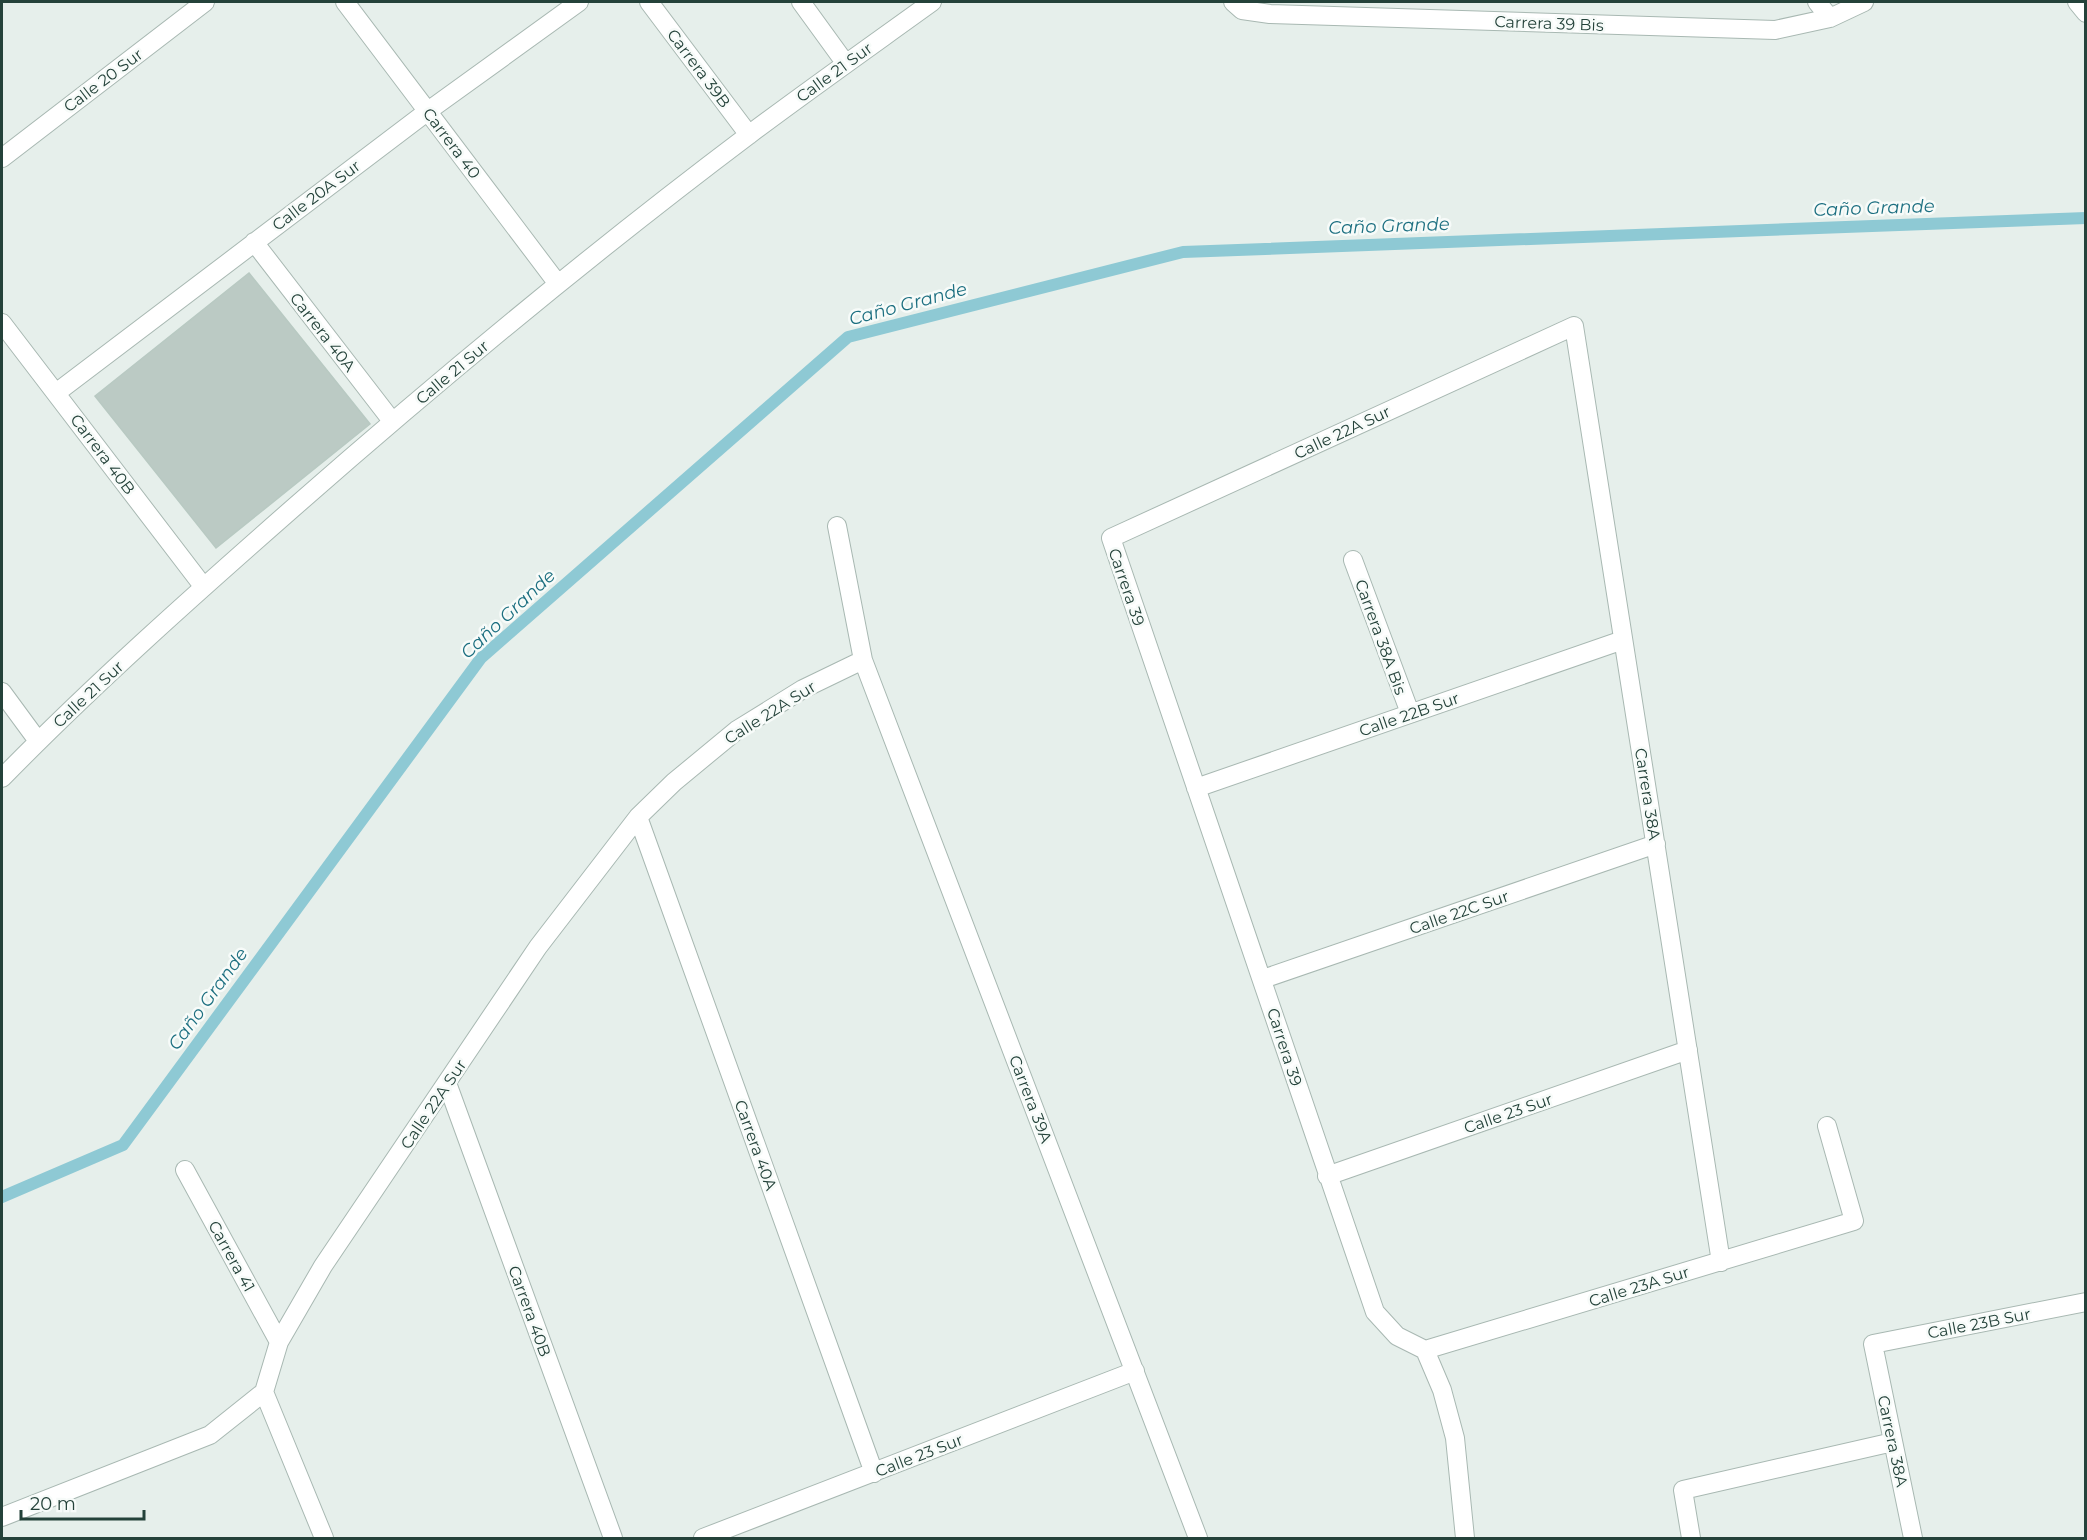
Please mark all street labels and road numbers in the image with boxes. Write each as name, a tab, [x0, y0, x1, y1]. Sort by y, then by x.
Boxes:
street label: Carrera 39 Bis	[1494, 12, 1604, 35]
street label: Carrera 39B	[663, 25, 734, 111]
street label: Calle 21 Sur	[793, 39, 876, 106]
street label: Calle 20 Sur	[60, 45, 147, 116]
street label: Carrera 40	[419, 104, 484, 182]
street label: Calle 20A Sur	[269, 156, 364, 235]
street label: Carrera 40A	[286, 289, 360, 376]
street label: Calle 21 Sur	[412, 336, 493, 408]
street label: Calle 22A Sur	[1291, 402, 1393, 463]
street label: Carrera 40B	[66, 410, 139, 498]
street label: Carrera 39	[1104, 546, 1149, 629]
street label: Carrera 38A Bis	[1351, 577, 1410, 698]
street label: Calle 21 Sur	[49, 657, 127, 732]
street label: Calle 22A Sur	[721, 677, 819, 748]
street label: Calle 22B Sur	[1357, 688, 1462, 740]
street label: Carrera 38A	[1631, 747, 1664, 842]
street label: Calle 22C Sur	[1407, 887, 1511, 938]
street label: Carrera 39	[1263, 1006, 1306, 1089]
street label: Carrera 39A	[1005, 1053, 1056, 1146]
street label: Calle 22A Sur	[396, 1056, 470, 1153]
street label: Calle 23 Sur	[1461, 1089, 1555, 1138]
street label: Carrera 40A	[730, 1097, 781, 1193]
street label: Carrera 41	[204, 1217, 259, 1295]
street label: Calle 23A Sur	[1587, 1262, 1692, 1311]
street label: Carrera 40B	[504, 1263, 555, 1359]
street label: Calle 23B Sur	[1926, 1304, 2032, 1343]
street label: Carrera 38A	[1874, 1394, 1912, 1489]
street label: Calle 23 Sur	[873, 1430, 966, 1481]

